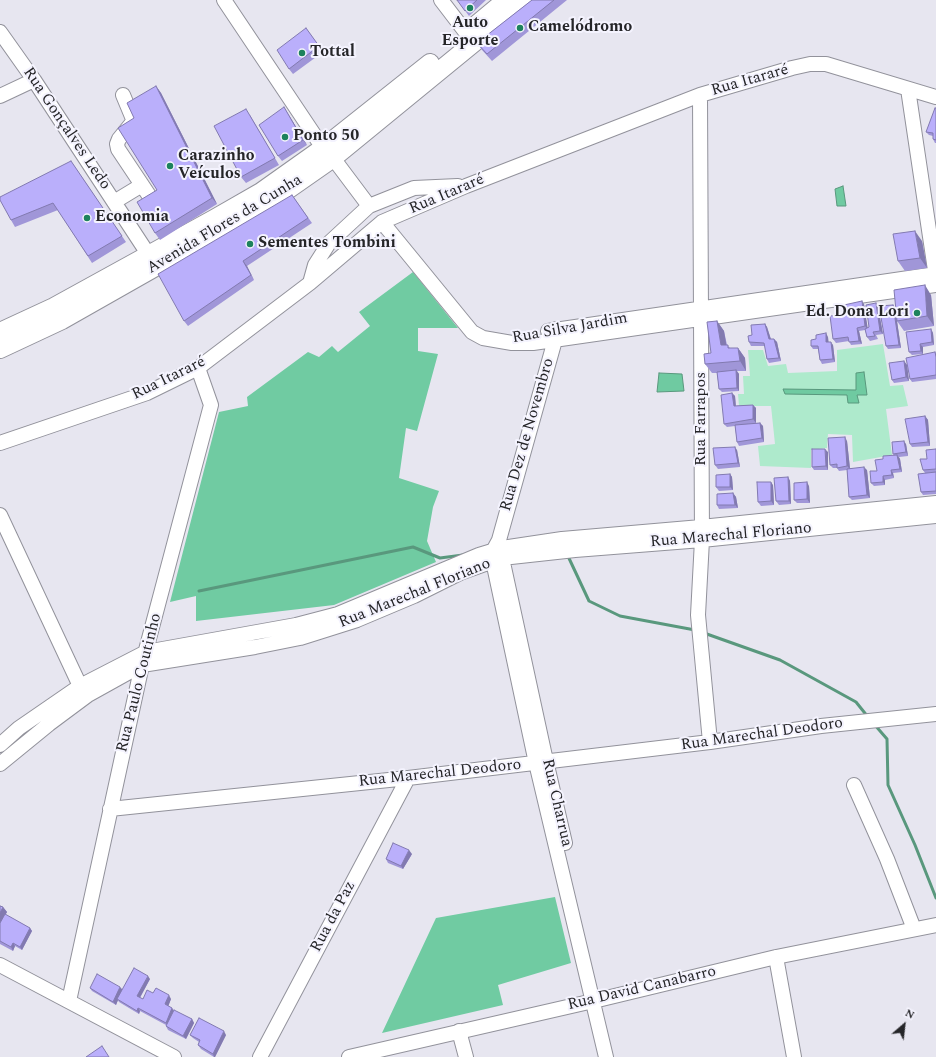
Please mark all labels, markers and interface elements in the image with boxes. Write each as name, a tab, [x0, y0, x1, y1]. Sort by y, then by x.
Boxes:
marker: Auto Esporte	[465, 3, 475, 13]
place label: Auto Esporte	[441, 14, 499, 52]
place label: Camelódromo	[528, 18, 632, 38]
marker: Camelódromo	[515, 23, 525, 33]
place label: Tottal	[310, 43, 355, 63]
marker: Tottal	[297, 48, 307, 58]
street label: Rua Itararé	[709, 61, 791, 101]
street label: Rua Gonçalves Ledo	[18, 64, 114, 194]
place label: Ponto 50	[293, 127, 359, 147]
marker: Ponto 50	[280, 132, 290, 142]
place label: Carazinho Veículos	[178, 147, 255, 185]
marker: Carazinho Veículos	[165, 161, 175, 171]
street label: Avenida Flores da Cunha	[144, 171, 306, 279]
street label: Rua Itararé	[407, 171, 487, 219]
place label: Economia	[95, 208, 169, 228]
marker: Economia	[82, 213, 92, 223]
place label: Sementes Tombini	[258, 234, 396, 254]
marker: Sementes Tombini	[245, 239, 255, 249]
place label: Ed. Dona Lori	[805, 303, 909, 323]
marker: Ed. Dona Lori	[912, 308, 922, 318]
street label: Rua Silva Jardim	[511, 309, 629, 349]
street label: Rua Itararé	[129, 353, 209, 405]
street label: Rua Dez de Novembro	[497, 356, 559, 514]
street label: Rua Farrapos	[692, 372, 712, 466]
street label: Rua Marechal Floriano	[649, 519, 813, 553]
street label: Rua Marechal Floriano	[336, 555, 494, 633]
street label: Rua Paulo Coutinho	[113, 612, 167, 754]
street label: Rua Marechal Deodoro	[680, 714, 844, 756]
street label: Rua Marechal Deodoro	[358, 756, 522, 792]
street label: Rua Charrua	[537, 757, 575, 849]
street label: Rua da Paz	[307, 878, 361, 956]
street label: Rua David Canabarro	[566, 963, 718, 1015]
text: N	[902, 1004, 918, 1024]
north arrow	[884, 1005, 924, 1045]

